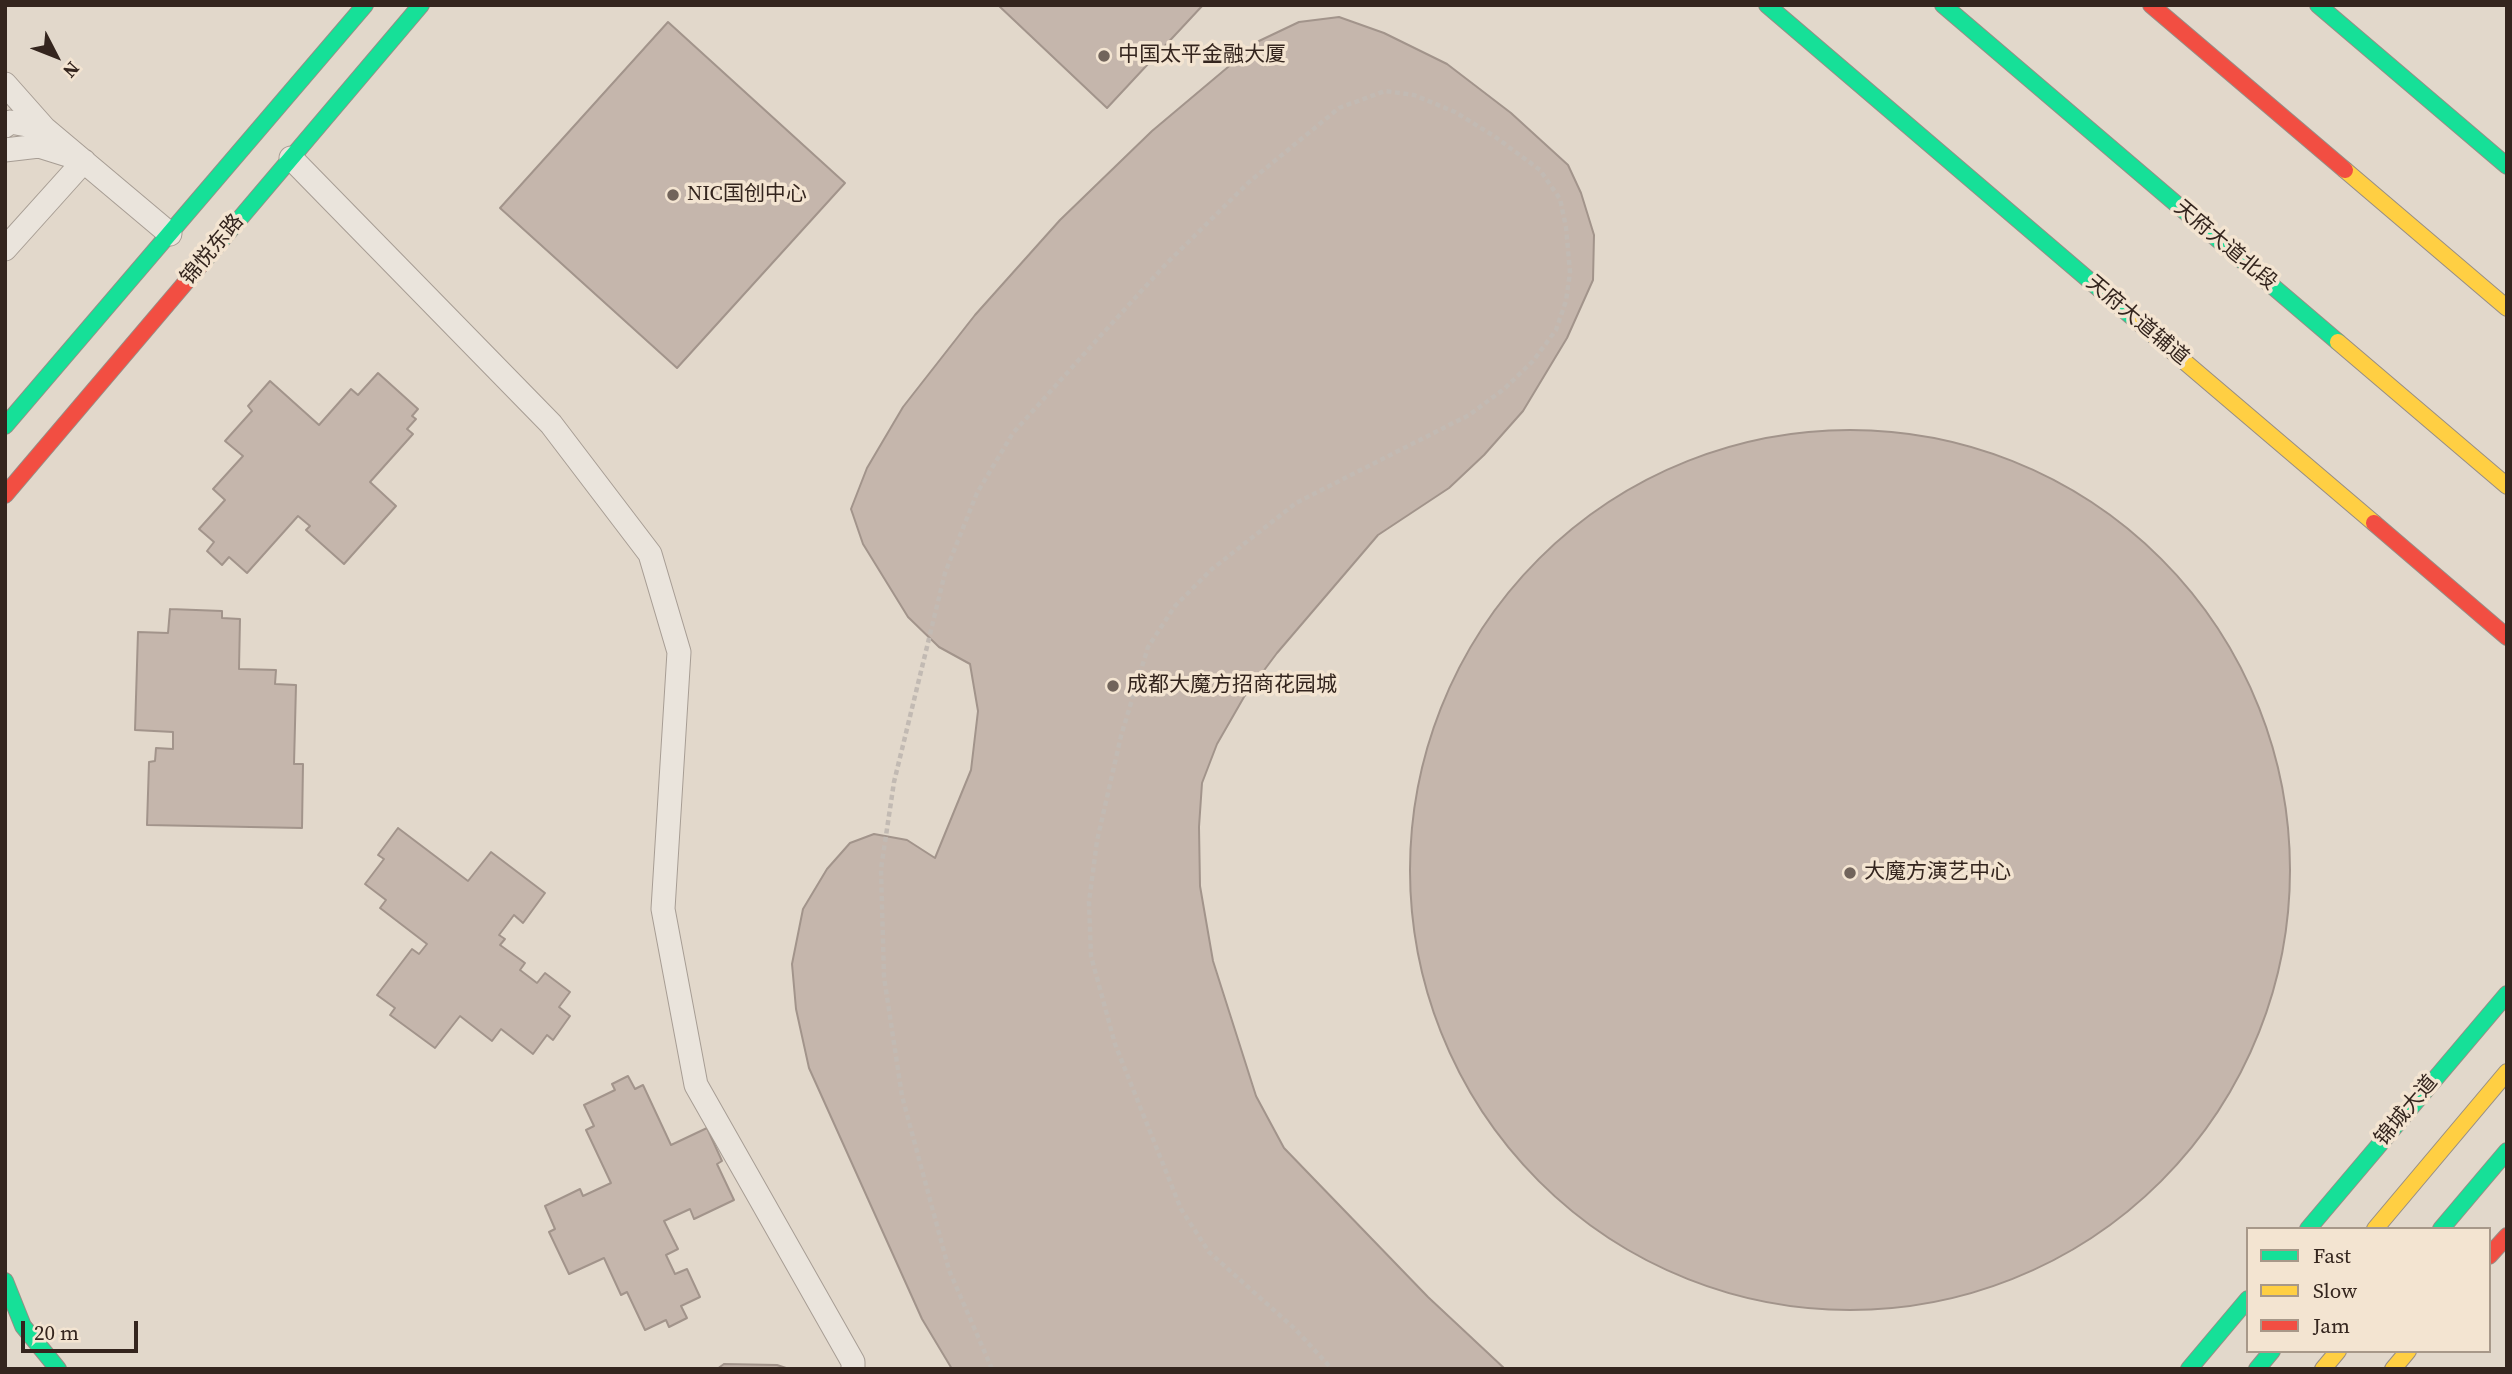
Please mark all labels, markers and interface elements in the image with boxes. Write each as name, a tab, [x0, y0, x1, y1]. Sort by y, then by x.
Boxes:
north arrow	[21, 21, 91, 91]
place label: 中国太平金融大厦	[1118, 43, 1286, 69]
marker: 中国太平金融大厦	[1096, 48, 1112, 64]
text: N	[57, 56, 86, 84]
place label: NIC国创中心	[687, 182, 807, 208]
marker: NIC国创中心	[665, 187, 681, 203]
street label: 天府大道北段	[2169, 196, 2281, 296]
street label: 锦悦东路	[176, 210, 250, 290]
street label: 天府大道辅道	[2081, 271, 2193, 371]
place label: 成都大魔方招商花园城	[1127, 673, 1337, 699]
marker: 成都大魔方招商花园城	[1105, 678, 1121, 694]
place label: 大魔方演艺中心	[1864, 860, 2011, 886]
marker: 大魔方演艺中心	[1842, 865, 1858, 881]
street label: 锦城大道	[2370, 1071, 2444, 1151]
legend	[2246, 1227, 2491, 1353]
text: Fast	[2313, 1241, 2351, 1270]
text: Slow	[2313, 1276, 2357, 1305]
scale bar	[24, 1308, 142, 1352]
text: Jam	[2313, 1311, 2350, 1340]
text: 20 m	[34, 1318, 79, 1347]

